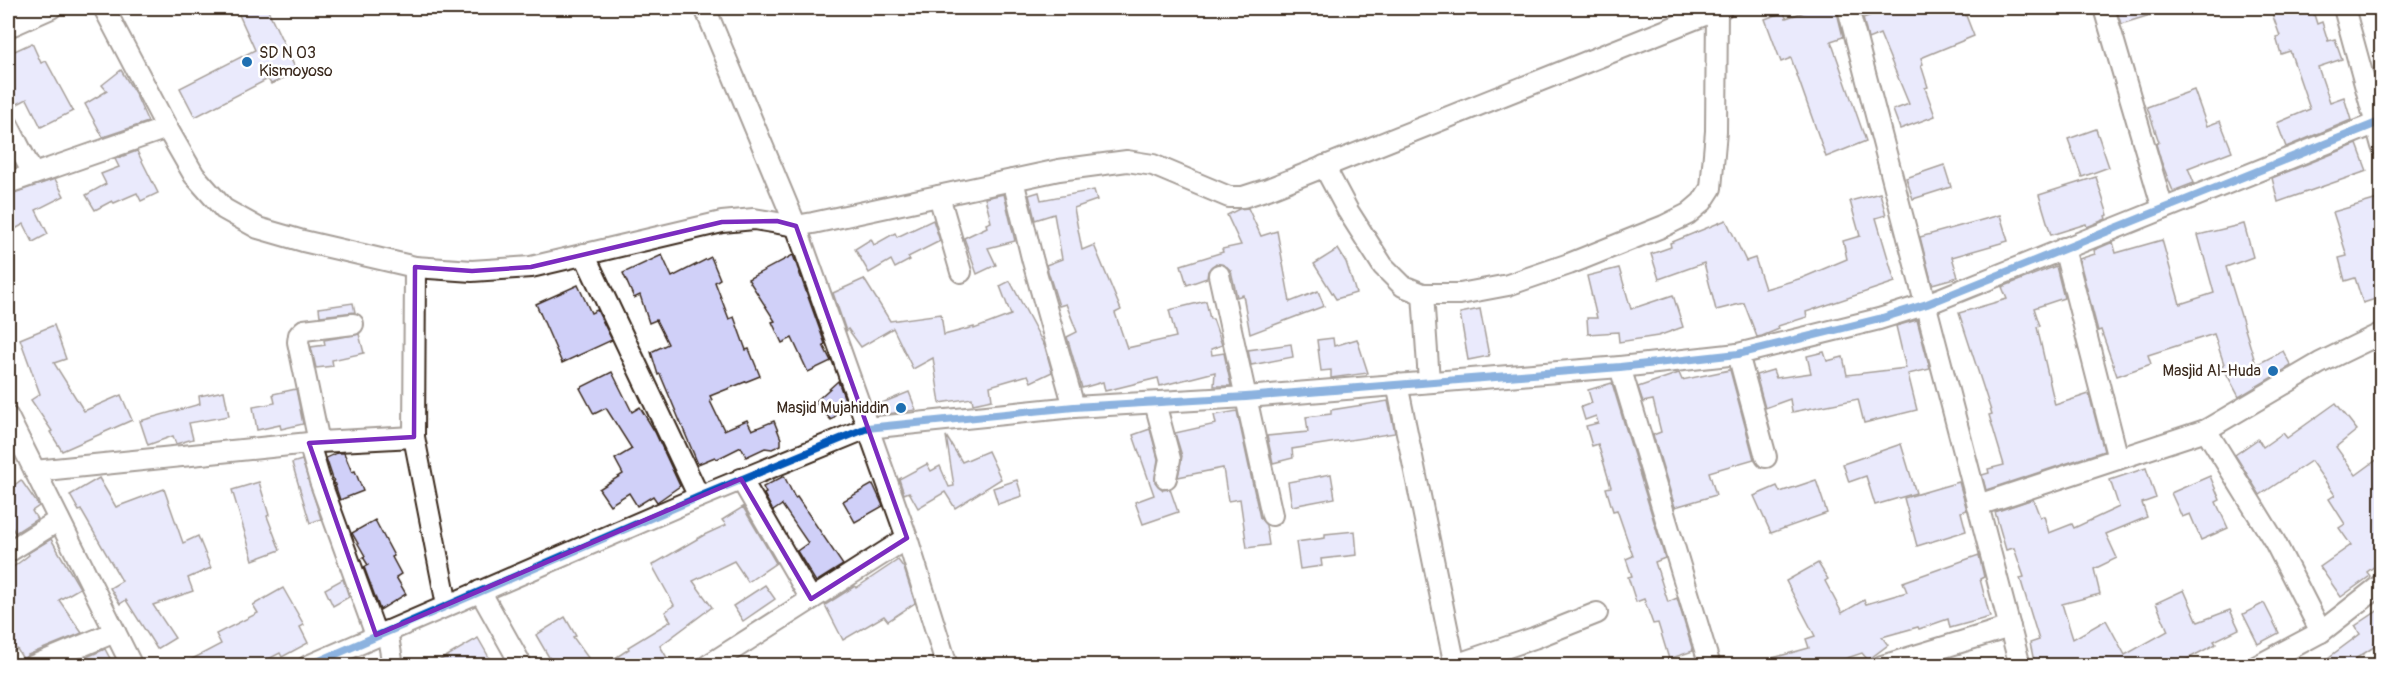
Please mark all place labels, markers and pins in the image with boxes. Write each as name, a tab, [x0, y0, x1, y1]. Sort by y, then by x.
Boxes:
place label: SD N 03 Kismoyoso	[259, 43, 333, 81]
marker: SD N 03 Kismoyoso	[240, 55, 254, 69]
place label: Masjid Al-Huda	[2163, 361, 2261, 381]
marker: Masjid Al-Huda	[2266, 364, 2280, 378]
place label: Masjid Mujahiddin	[776, 398, 889, 418]
marker: Masjid Mujahiddin	[894, 401, 908, 415]

